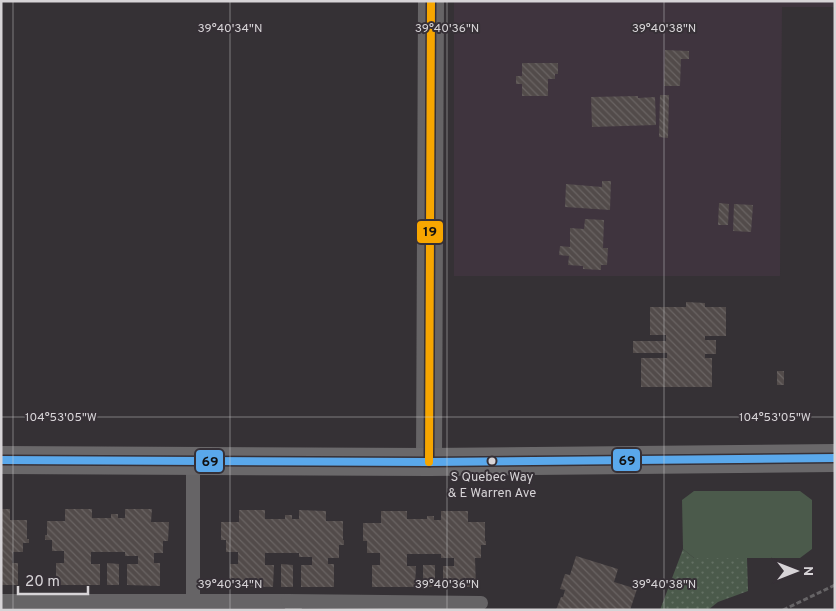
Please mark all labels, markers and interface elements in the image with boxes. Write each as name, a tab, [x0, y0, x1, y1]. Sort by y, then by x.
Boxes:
text: 39°40'34"N	[198, 21, 262, 37]
text: 39°40'36"N	[415, 21, 479, 37]
text: 39°40'38"N	[632, 21, 696, 37]
line badge: 19	[416, 220, 444, 244]
text: 19	[423, 224, 437, 241]
text: 104°53'05"W	[25, 410, 97, 426]
text: 104°53'05"W	[739, 410, 811, 426]
line badge: 69	[612, 448, 641, 472]
line badge: 69	[195, 449, 224, 473]
text: 69	[618, 453, 636, 470]
text: 69	[201, 454, 219, 471]
marker: S Quebec Way & E Warren Ave	[487, 456, 497, 466]
place label: S Quebec Way & E Warren Ave	[448, 470, 536, 502]
north arrow	[771, 546, 821, 596]
scale bar	[18, 564, 88, 596]
text: N	[799, 566, 816, 576]
text: 20 m	[25, 573, 60, 592]
text: 39°40'34"N	[198, 577, 262, 593]
text: 39°40'36"N	[415, 577, 479, 593]
text: 39°40'38"N	[632, 577, 696, 593]

